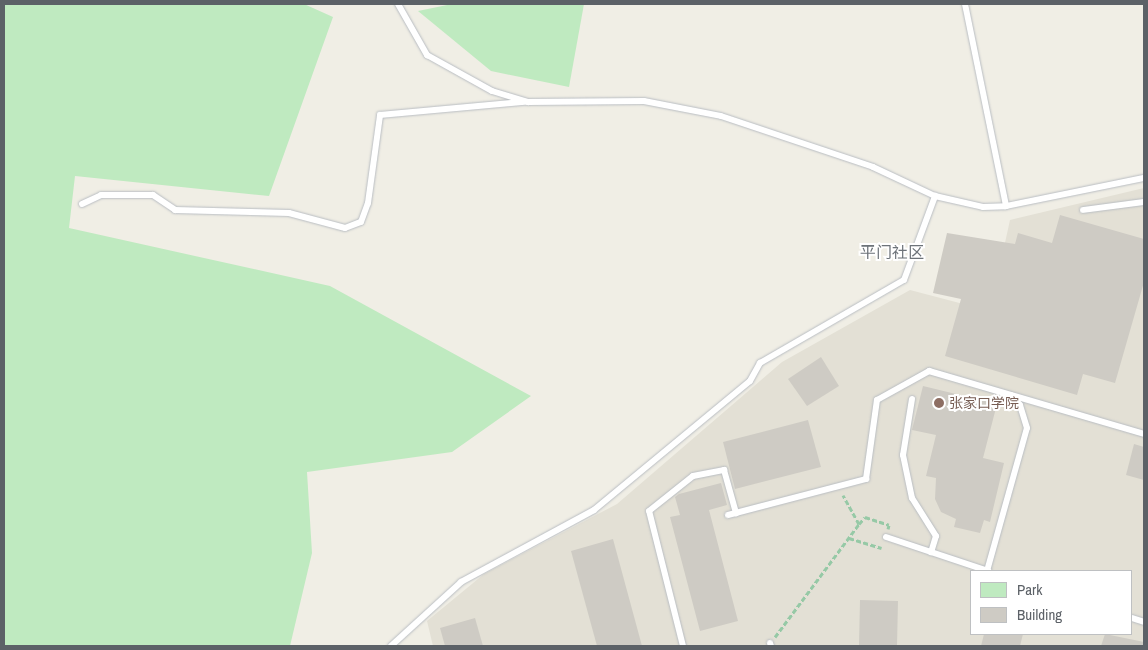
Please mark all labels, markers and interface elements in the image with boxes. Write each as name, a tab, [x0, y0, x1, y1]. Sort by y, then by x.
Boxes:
district label: 平门社区	[860, 242, 924, 262]
place label: 张家口学院	[949, 395, 1019, 411]
marker: 张家口学院	[933, 397, 945, 409]
legend	[970, 570, 1133, 635]
text: Park	[1017, 579, 1042, 600]
text: Building	[1017, 604, 1062, 625]

